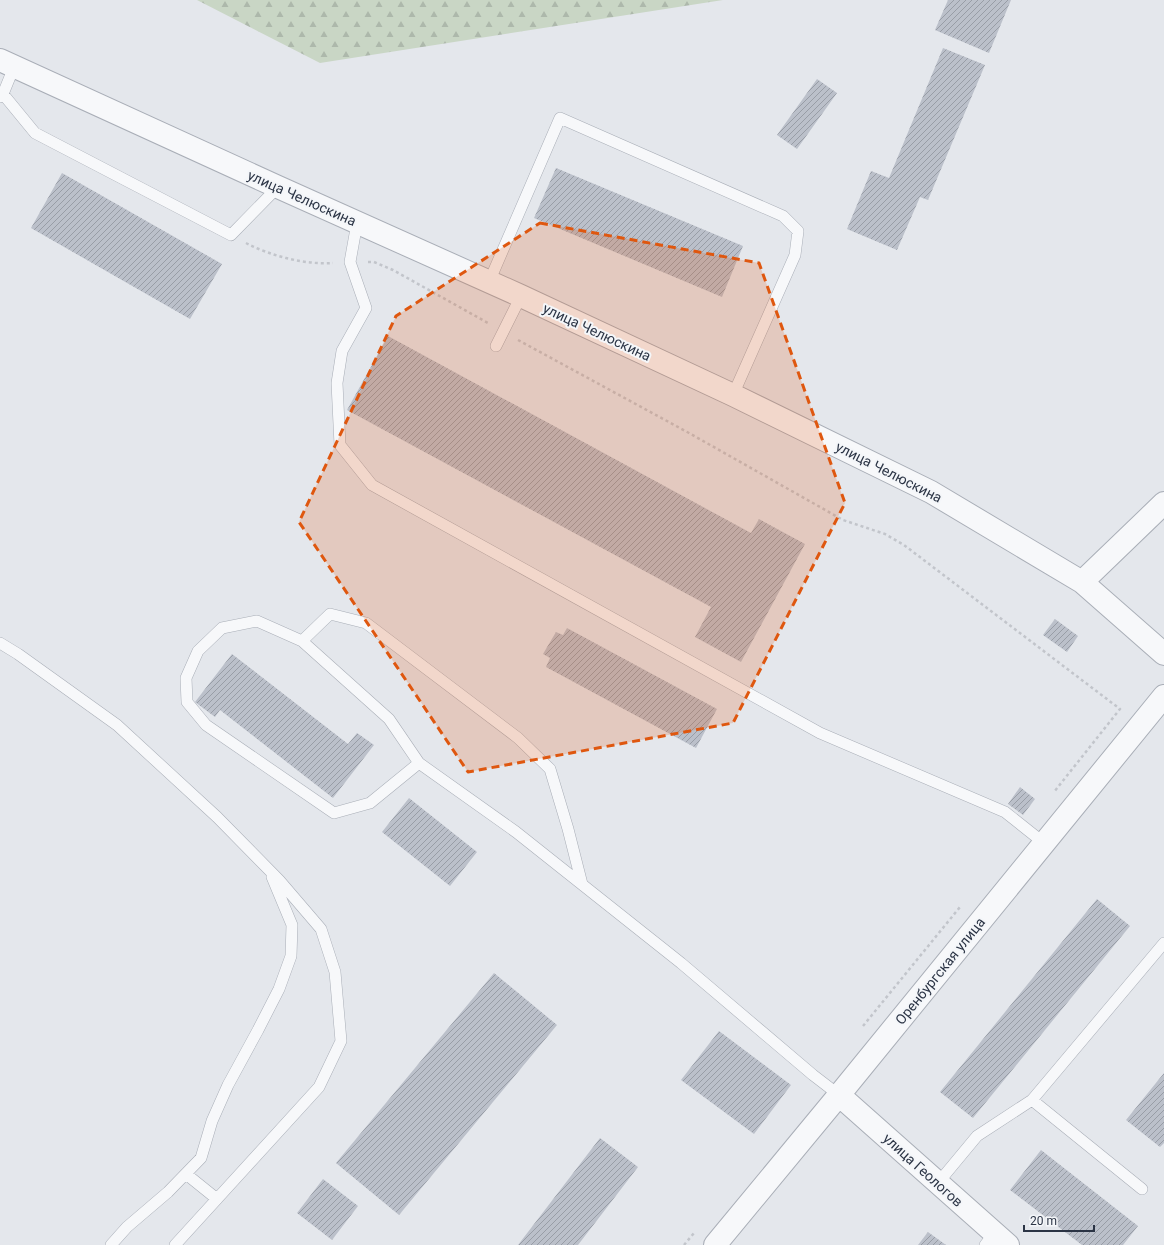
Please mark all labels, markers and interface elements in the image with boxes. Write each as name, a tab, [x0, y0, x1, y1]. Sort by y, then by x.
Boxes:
street label: улица Челюскина	[245, 167, 359, 229]
street label: улица Челюскина	[541, 300, 653, 364]
street label: улица Челюскина	[833, 438, 945, 506]
street label: Оренбургская улица	[892, 914, 988, 1028]
street label: улица Геологов	[880, 1130, 966, 1210]
scale bar	[1024, 1207, 1094, 1233]
text: 20 m	[1030, 1214, 1057, 1228]

